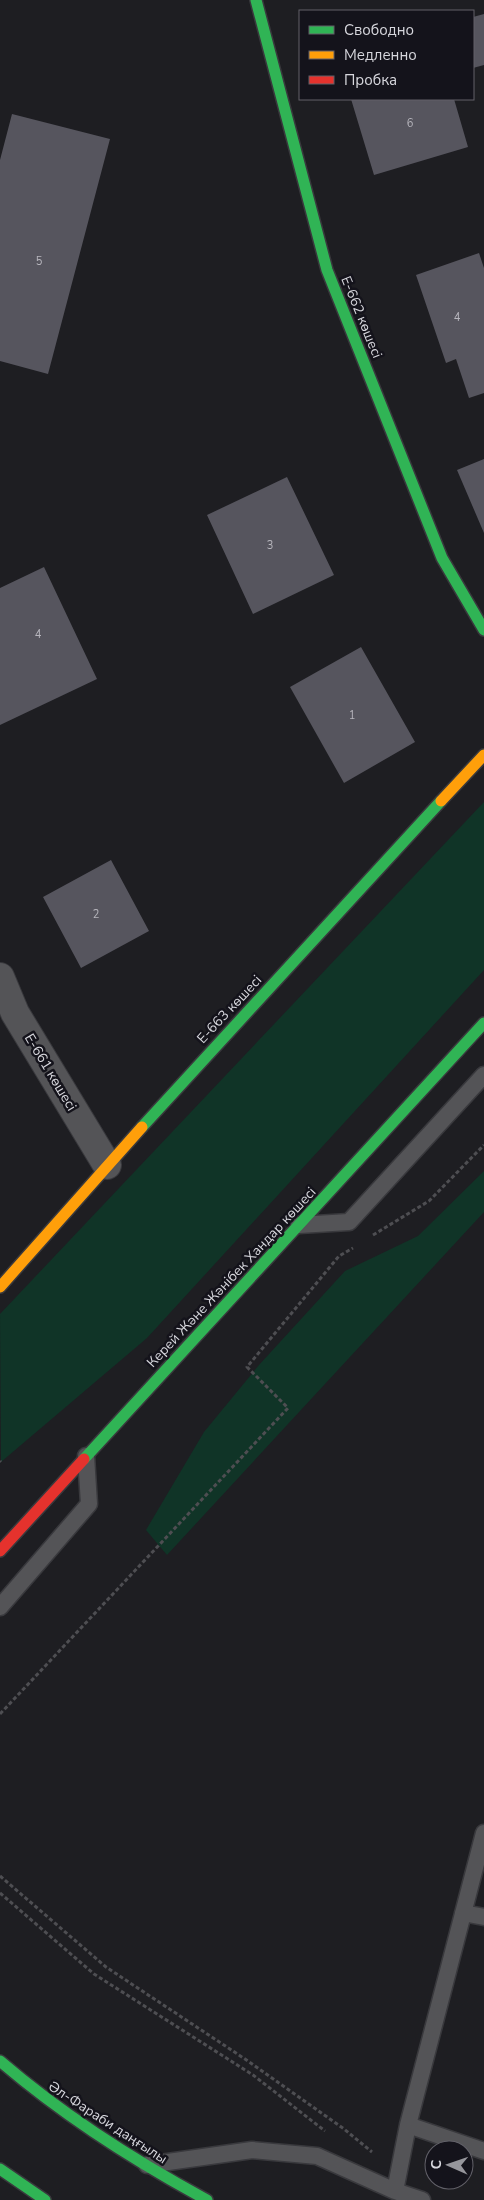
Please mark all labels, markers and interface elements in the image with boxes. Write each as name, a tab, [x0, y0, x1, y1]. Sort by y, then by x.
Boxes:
legend	[299, 10, 474, 100]
text: Свободно	[344, 20, 414, 40]
text: Медленно	[344, 45, 417, 65]
text: Пробка	[344, 70, 397, 90]
house number: 6	[407, 116, 414, 131]
house number: 5	[36, 254, 43, 269]
street label: Е-662 көшесі	[336, 273, 387, 361]
house number: 4	[454, 310, 461, 325]
house number: 3	[267, 538, 273, 553]
house number: 4	[35, 627, 42, 642]
house number: 1	[349, 708, 355, 723]
house number: 2	[93, 907, 99, 922]
street label: Е-663 көшесі	[193, 971, 266, 1048]
street label: Е-661 көшесі	[20, 1030, 81, 1114]
street label: Керей Және Жәнібек Хандар көшесі	[142, 1183, 320, 1372]
street label: Әл-Фараби даңғылы	[44, 2077, 171, 2168]
north arrow	[424, 2140, 474, 2190]
text: С	[427, 2159, 446, 2170]

